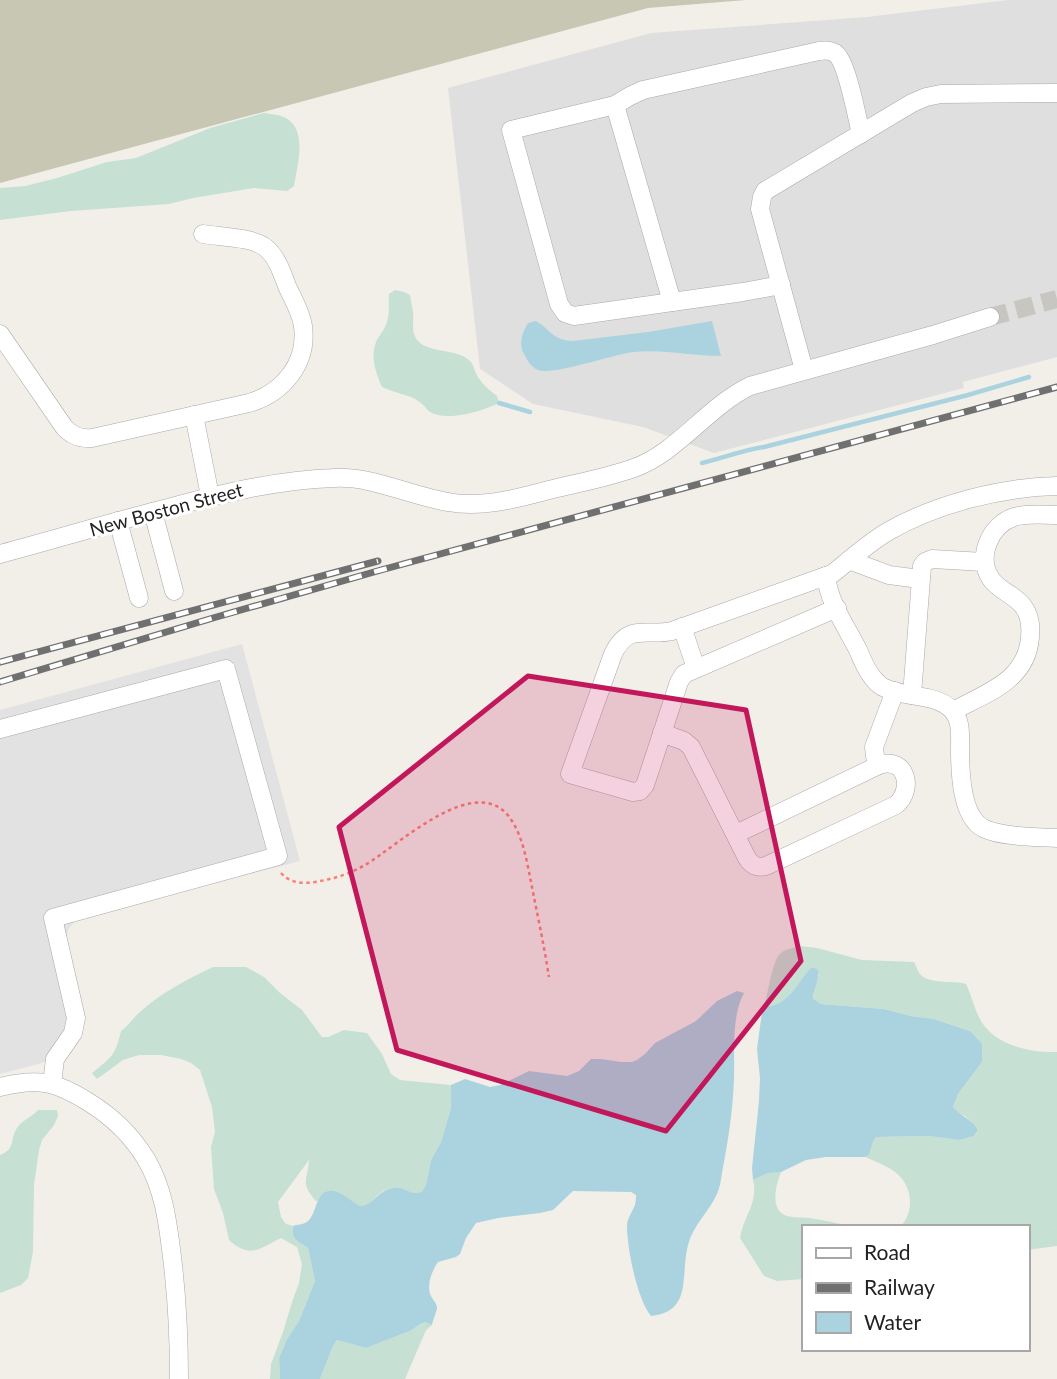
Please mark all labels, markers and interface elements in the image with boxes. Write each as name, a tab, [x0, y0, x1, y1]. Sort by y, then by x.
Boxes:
street label: New Boston Street	[87, 477, 245, 541]
legend	[802, 1225, 1029, 1351]
text: Road	[864, 1239, 911, 1264]
text: Railway	[864, 1274, 935, 1299]
text: Water	[864, 1309, 921, 1334]

